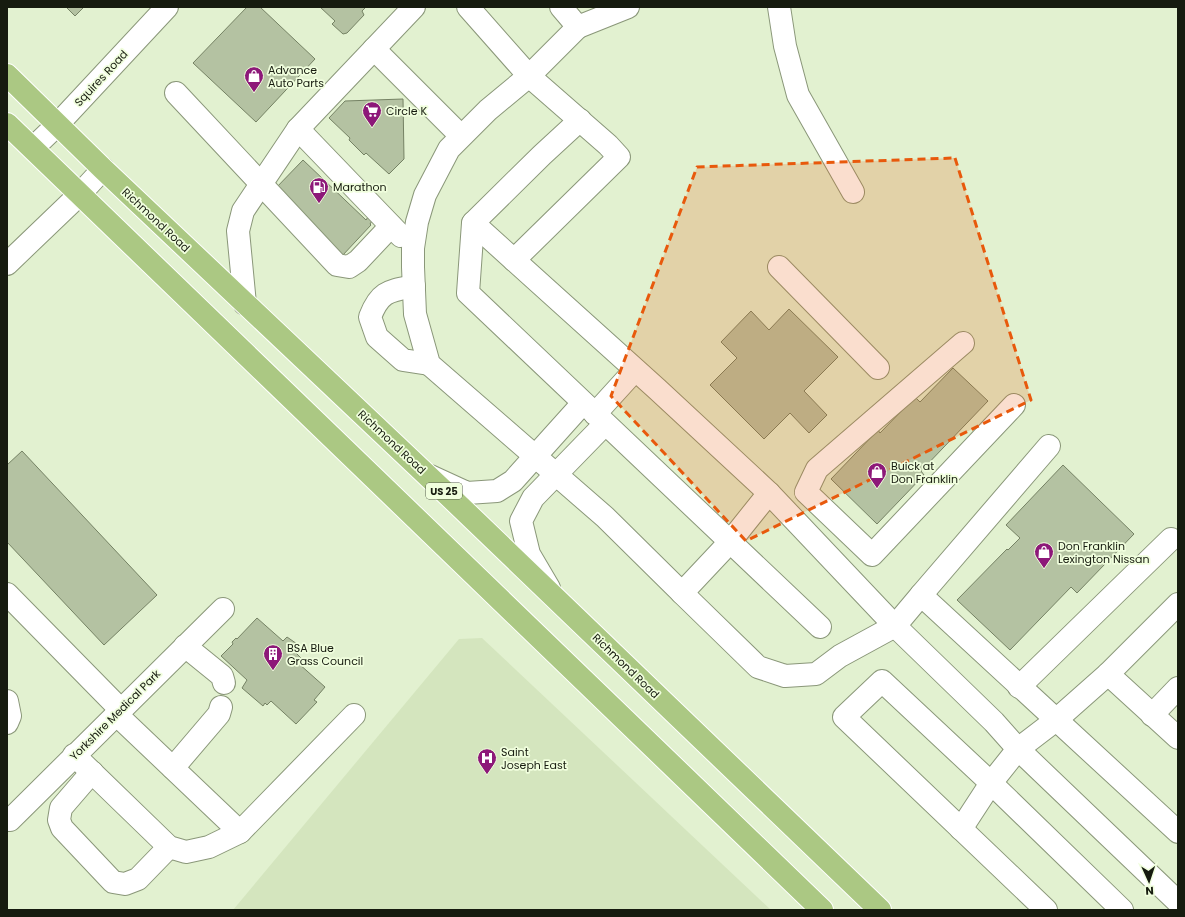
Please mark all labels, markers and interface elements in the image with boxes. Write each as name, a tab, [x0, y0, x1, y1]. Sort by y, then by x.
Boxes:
street label: Squires Road	[71, 46, 131, 110]
place label: Advance Auto Parts	[268, 62, 324, 91]
shop icon: Advance Auto Parts	[243, 65, 265, 93]
supermarket icon: Circle K	[361, 100, 383, 128]
place label: Circle K	[386, 103, 427, 119]
fuel station icon: Marathon	[308, 176, 330, 204]
place label: Marathon	[333, 179, 387, 195]
street label: Richmond Road	[119, 184, 193, 256]
street label: Richmond Road	[355, 406, 429, 478]
place label: Buick at Don Franklin	[891, 458, 958, 487]
shop icon: Buick at Don Franklin	[866, 461, 888, 489]
road number: US 25	[426, 483, 462, 499]
place label: Don Franklin Lexington Nissan	[1058, 538, 1149, 567]
shop icon: Don Franklin Lexington Nissan	[1033, 541, 1055, 569]
street label: Richmond Road	[589, 630, 663, 702]
place label: BSA Blue Grass Council	[287, 640, 363, 669]
building icon: BSA Blue Grass Council	[262, 643, 284, 671]
street label: Yorkshire Medical Park	[66, 666, 164, 764]
place label: Saint Joseph East	[501, 744, 567, 773]
hospital icon: Saint Joseph East	[476, 747, 498, 775]
north arrow	[1129, 861, 1169, 901]
text: N	[1145, 883, 1154, 899]

